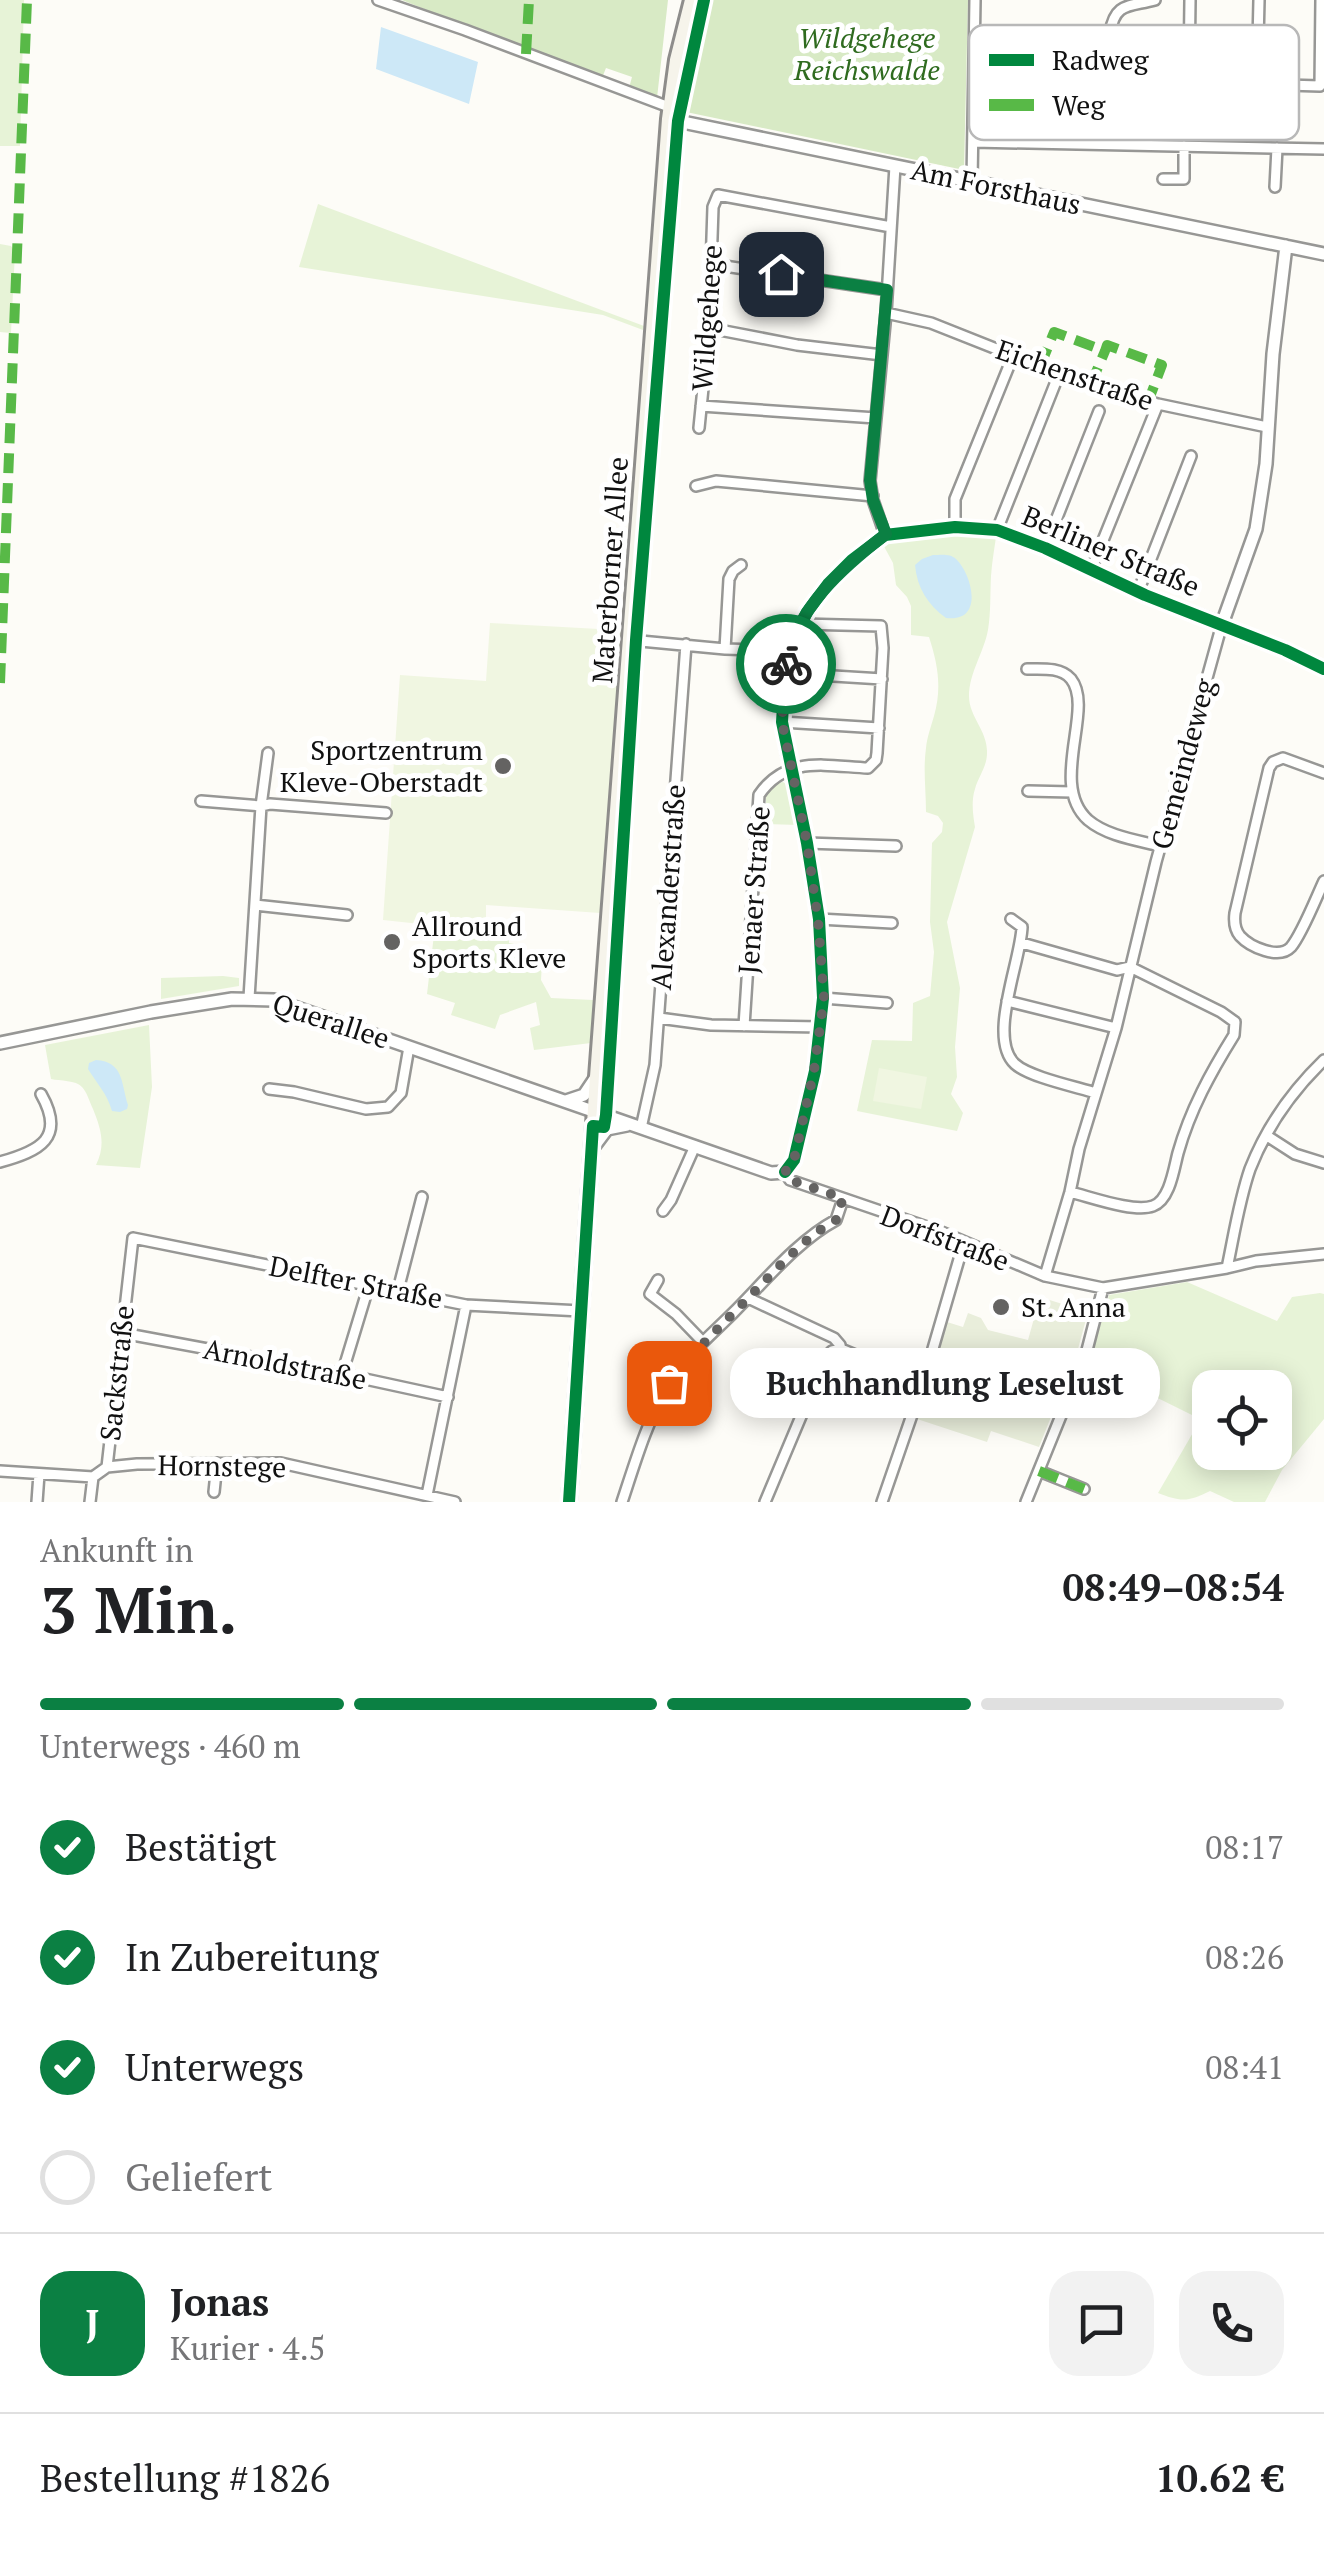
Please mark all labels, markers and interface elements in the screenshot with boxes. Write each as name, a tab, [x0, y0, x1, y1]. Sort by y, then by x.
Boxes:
park label: Wildgehege Reichswalde	[793, 19, 940, 88]
legend	[969, 25, 1299, 140]
text: Radweg	[1052, 41, 1150, 78]
text: Weg	[1052, 86, 1106, 123]
street label: Am Forsthaus	[908, 150, 1084, 223]
pin	[739, 232, 824, 317]
street label: Wildgehege	[683, 244, 730, 392]
icon: home	[754, 247, 809, 302]
street label: Eichenstraße	[991, 330, 1159, 419]
street label: Materborner Allee	[583, 455, 636, 684]
street label: Berliner Straße	[1017, 497, 1206, 605]
courier	[736, 614, 836, 714]
icon: bike	[759, 637, 814, 692]
street label: Gemeindeweg	[1142, 673, 1223, 853]
place label: Sportzentrum Kleve-Oberstadt	[280, 731, 484, 800]
marker: Sportzentrum Kleve-Oberstadt	[492, 755, 514, 777]
street label: Alexanderstraße	[642, 783, 693, 991]
street label: Jenaer Straße	[729, 805, 778, 975]
place label: Allround Sports Kleve	[412, 907, 566, 976]
marker: Allround Sports Kleve	[381, 931, 403, 953]
street label: Querallee	[268, 984, 394, 1057]
street label: Dorfstraße	[876, 1196, 1015, 1279]
street label: Delfter Straße	[266, 1247, 446, 1316]
place label: St. Anna	[1021, 1288, 1126, 1325]
marker: St. Anna	[990, 1296, 1012, 1318]
street label: Sackstraße	[91, 1303, 142, 1443]
street label: Arnoldstraße	[200, 1330, 370, 1397]
pin	[627, 1341, 712, 1426]
callout: Buchhandlung Leselust	[729, 1348, 1159, 1418]
icon: bag	[642, 1356, 697, 1411]
text: Buchhandlung Leselust	[766, 1362, 1124, 1404]
map controls	[1192, 1370, 1292, 1470]
button: locate	[1192, 1370, 1292, 1470]
street label: Hornstege	[157, 1446, 287, 1485]
text: Ankunft in	[40, 1529, 194, 1571]
text: 08:49–08:54	[1062, 1562, 1284, 1612]
text: 3 Min.	[40, 1565, 237, 1652]
text: Unterwegs · 460 m	[40, 1725, 301, 1767]
icon: check	[40, 1820, 95, 1875]
text: Bestätigt	[125, 1822, 277, 1872]
text: 08:17	[1205, 1826, 1284, 1868]
icon: check	[40, 1930, 95, 1985]
text: In Zubereitung	[125, 1932, 379, 1982]
text: 08:26	[1205, 1936, 1284, 1978]
icon: check	[40, 2040, 95, 2095]
text: Unterwegs	[125, 2042, 304, 2092]
text: 08:41	[1205, 2046, 1284, 2088]
text: Geliefert	[125, 2152, 272, 2202]
button: chat	[1049, 2271, 1154, 2376]
button: phone	[1179, 2271, 1284, 2376]
text: Jonas	[170, 2277, 269, 2327]
text: J	[86, 2298, 99, 2348]
text: Kurier · 4.5	[170, 2327, 326, 2369]
text: Bestellung #1826	[40, 2453, 330, 2503]
text: 10.62 €	[1155, 2453, 1284, 2503]

